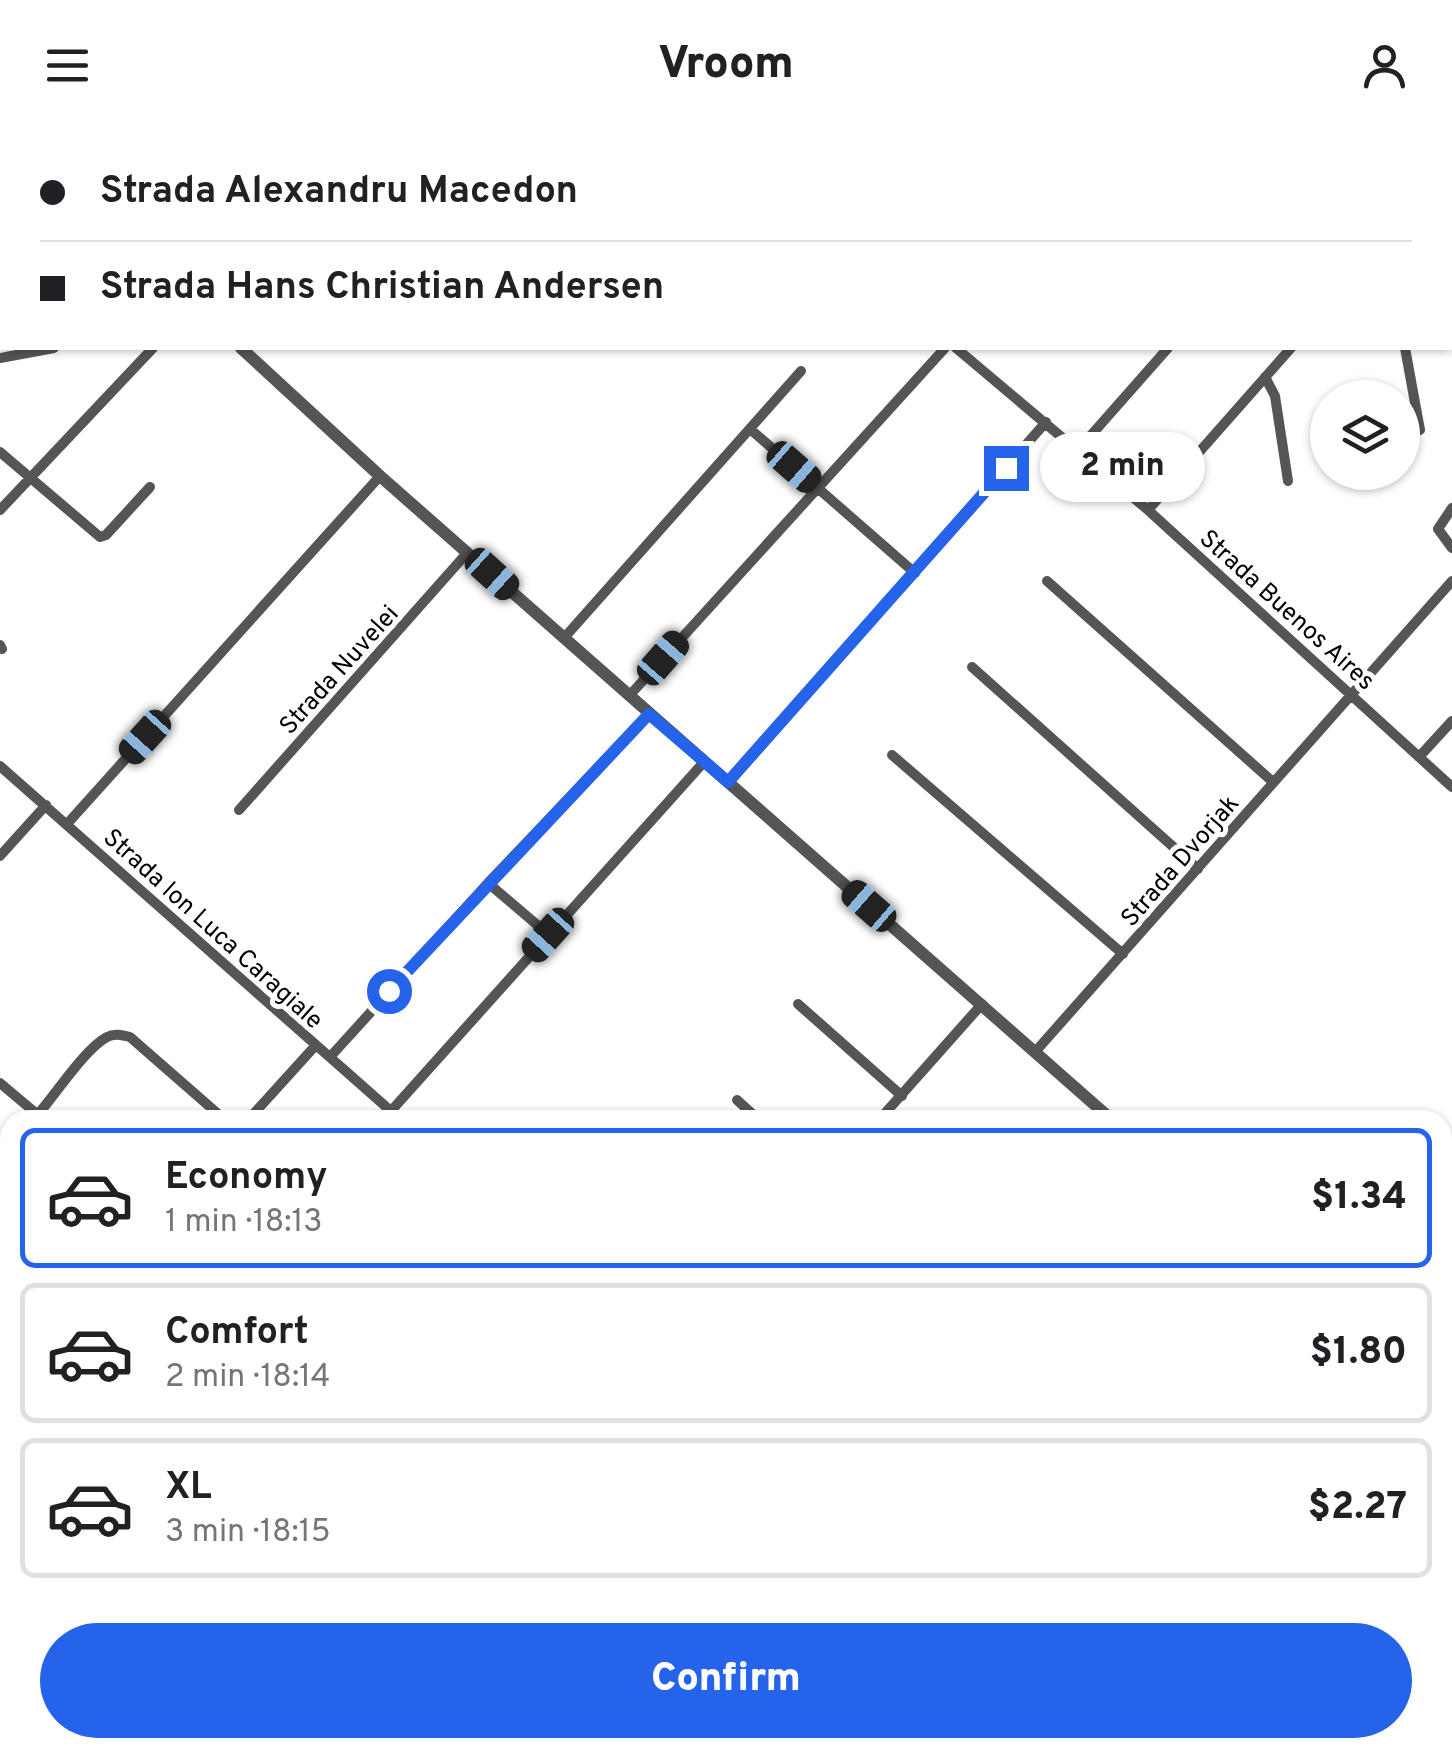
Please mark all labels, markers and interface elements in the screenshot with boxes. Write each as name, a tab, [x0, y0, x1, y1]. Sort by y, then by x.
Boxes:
text: Vroom	[658, 37, 794, 94]
icon: menu	[40, 38, 95, 93]
icon: person	[1357, 38, 1412, 93]
text: Strada Alexandru Macedon	[100, 168, 578, 217]
text: Strada Hans Christian Andersen	[100, 264, 664, 313]
map controls	[1310, 380, 1420, 490]
button: layers	[1310, 380, 1420, 490]
callout: 2 min	[1041, 433, 1206, 503]
car	[762, 436, 826, 498]
route end	[984, 446, 1029, 491]
text: 2 min	[1080, 447, 1165, 487]
street label: Strada Buenos Aires	[1192, 524, 1380, 698]
car	[460, 543, 524, 605]
street label: Strada Nuvelei	[274, 600, 407, 742]
car	[632, 626, 694, 690]
car	[114, 705, 176, 769]
street label: Strada Dvorjak	[1115, 789, 1247, 935]
street label: Strada Ion Luca Caragiale	[95, 823, 329, 1037]
car	[837, 875, 901, 937]
car	[517, 903, 579, 967]
route start	[367, 969, 412, 1014]
icon: car	[45, 1153, 135, 1243]
text: Economy	[165, 1154, 327, 1203]
text: $1.34	[1311, 1174, 1407, 1223]
text: 1 min · 18:13	[165, 1203, 323, 1243]
icon: car	[45, 1308, 135, 1398]
text: Comfort	[165, 1309, 309, 1358]
text: $1.80	[1310, 1329, 1407, 1378]
text: 2 min · 18:14	[165, 1358, 330, 1398]
icon: car	[45, 1463, 135, 1553]
text: XL	[165, 1464, 212, 1513]
text: $2.27	[1308, 1484, 1407, 1533]
text: 3 min · 18:15	[165, 1513, 331, 1553]
button: Confirm	[40, 1623, 1412, 1738]

